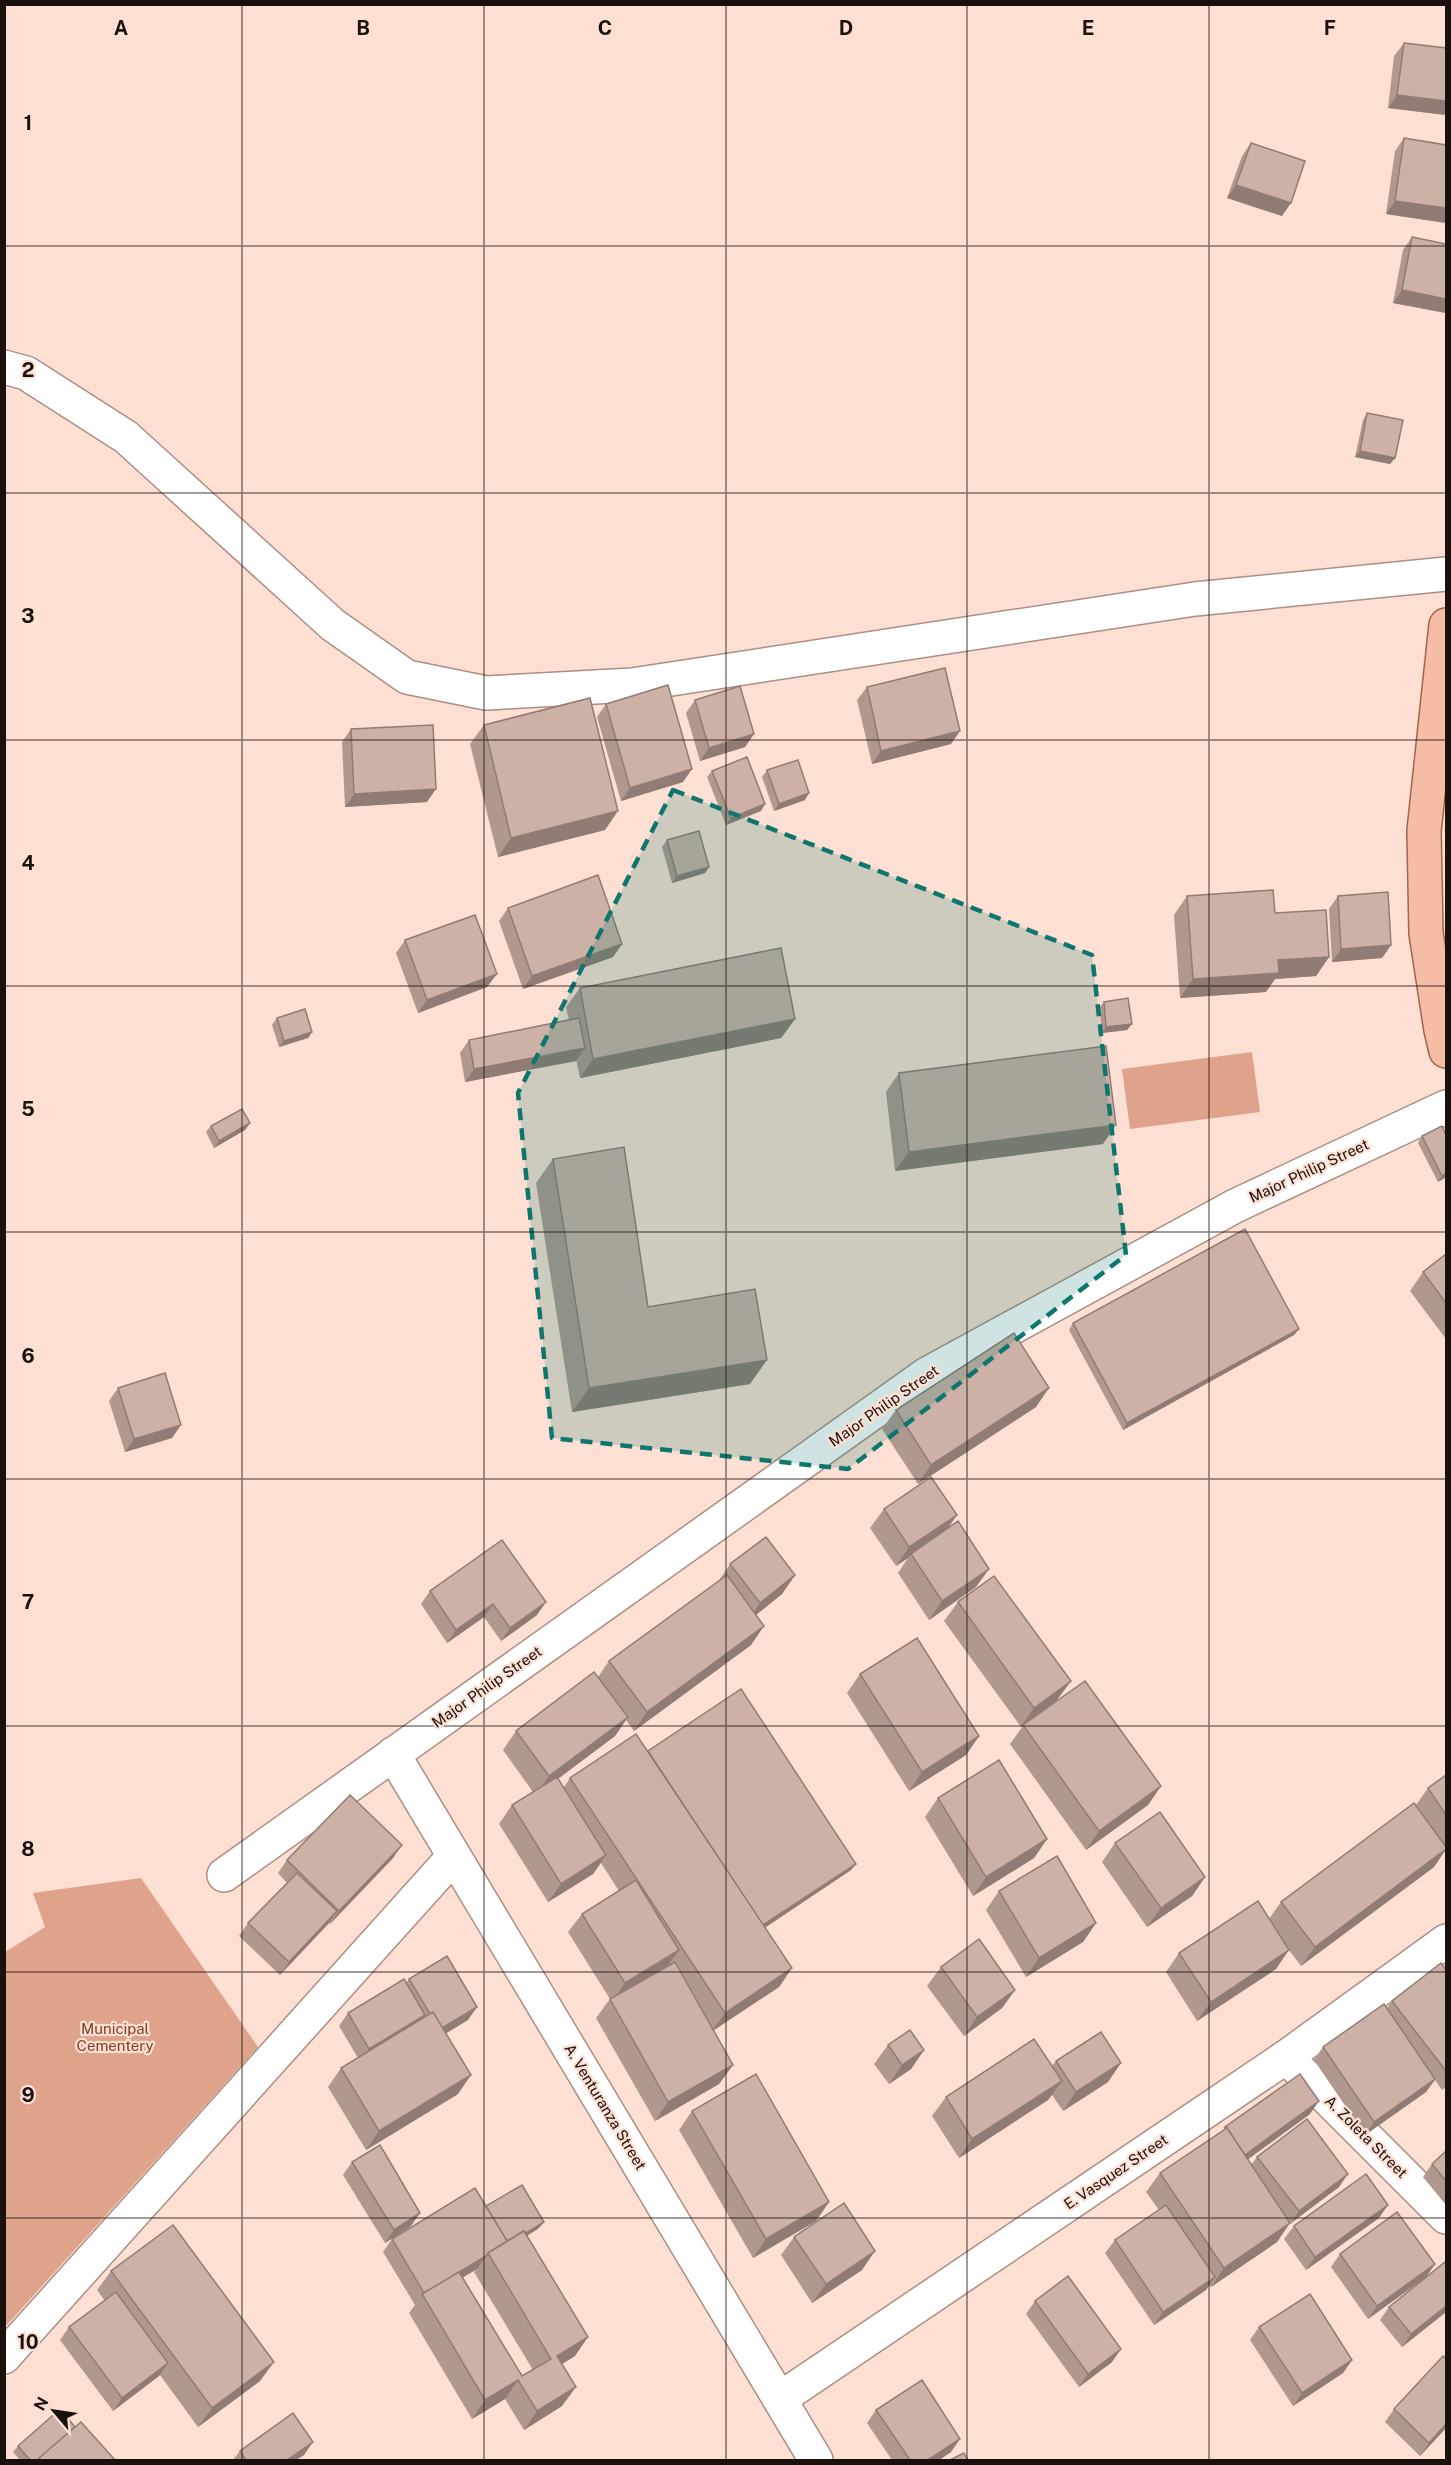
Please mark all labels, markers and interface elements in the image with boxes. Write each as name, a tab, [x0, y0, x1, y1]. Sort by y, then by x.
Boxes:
text: A	[114, 16, 128, 40]
text: B	[356, 16, 370, 40]
text: C	[598, 16, 612, 40]
text: D	[839, 16, 853, 40]
text: E	[1082, 16, 1094, 40]
text: F	[1324, 16, 1336, 40]
text: 1	[24, 111, 32, 135]
text: 2	[22, 358, 34, 382]
text: 3	[21, 604, 35, 628]
text: 4	[21, 851, 35, 875]
text: 5	[21, 1097, 35, 1121]
street label: Major Philip Street	[1246, 1135, 1371, 1206]
text: 6	[21, 1344, 35, 1368]
street label: Major Philip Street	[826, 1361, 942, 1450]
text: 7	[22, 1590, 34, 1614]
street label: Major Philip Street	[429, 1642, 545, 1731]
text: 8	[21, 1837, 35, 1861]
park label: Municipal Cementery	[77, 2020, 153, 2054]
street label: A. Venturanza Street	[561, 2041, 650, 2173]
text: 9	[21, 2083, 35, 2107]
street label: A. Zoleta Street	[1322, 2092, 1411, 2181]
street label: E. Vasquez Street	[1061, 2131, 1171, 2213]
text: 10	[17, 2330, 39, 2354]
north arrow	[24, 2381, 84, 2441]
text: N	[30, 2394, 53, 2414]

